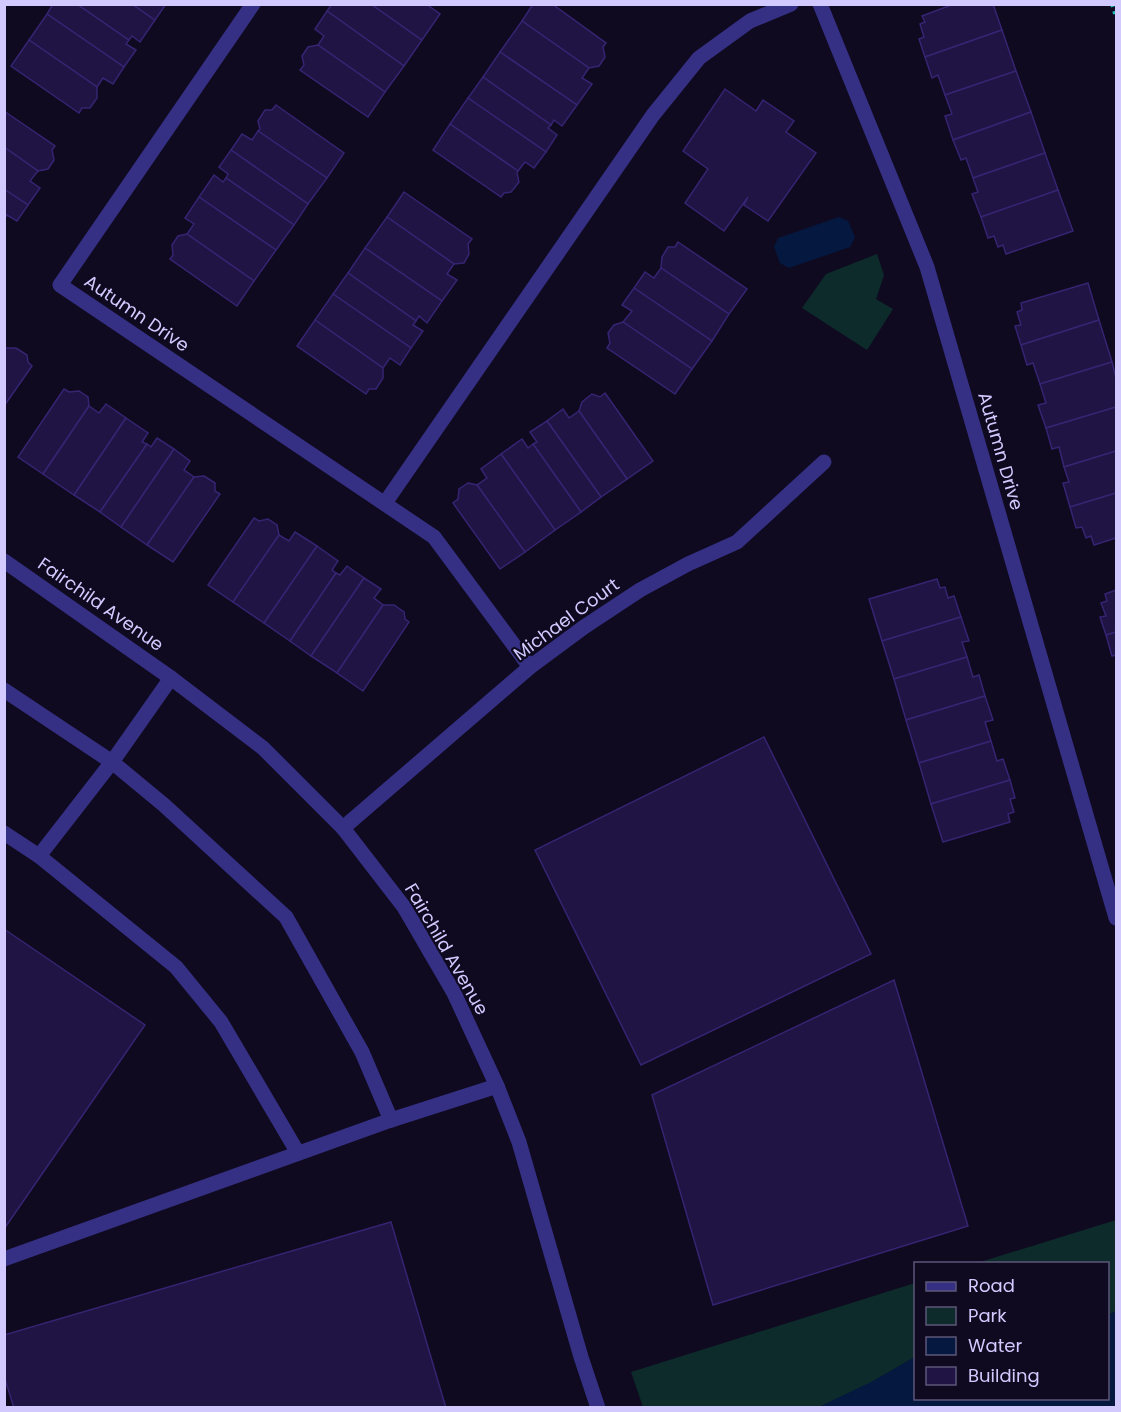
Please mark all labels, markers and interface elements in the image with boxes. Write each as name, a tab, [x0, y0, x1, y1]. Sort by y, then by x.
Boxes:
street label: Autumn Drive	[80, 269, 194, 357]
street label: Autumn Drive	[972, 389, 1030, 513]
street label: Fairchild Avenue	[33, 551, 169, 657]
street label: Michael Court	[508, 572, 624, 666]
street label: Fairchild Avenue	[399, 879, 495, 1019]
legend	[914, 1262, 1109, 1400]
text: Road	[968, 1273, 1015, 1298]
text: Park	[968, 1303, 1007, 1328]
text: Water	[968, 1333, 1022, 1358]
text: Building	[968, 1363, 1040, 1388]

